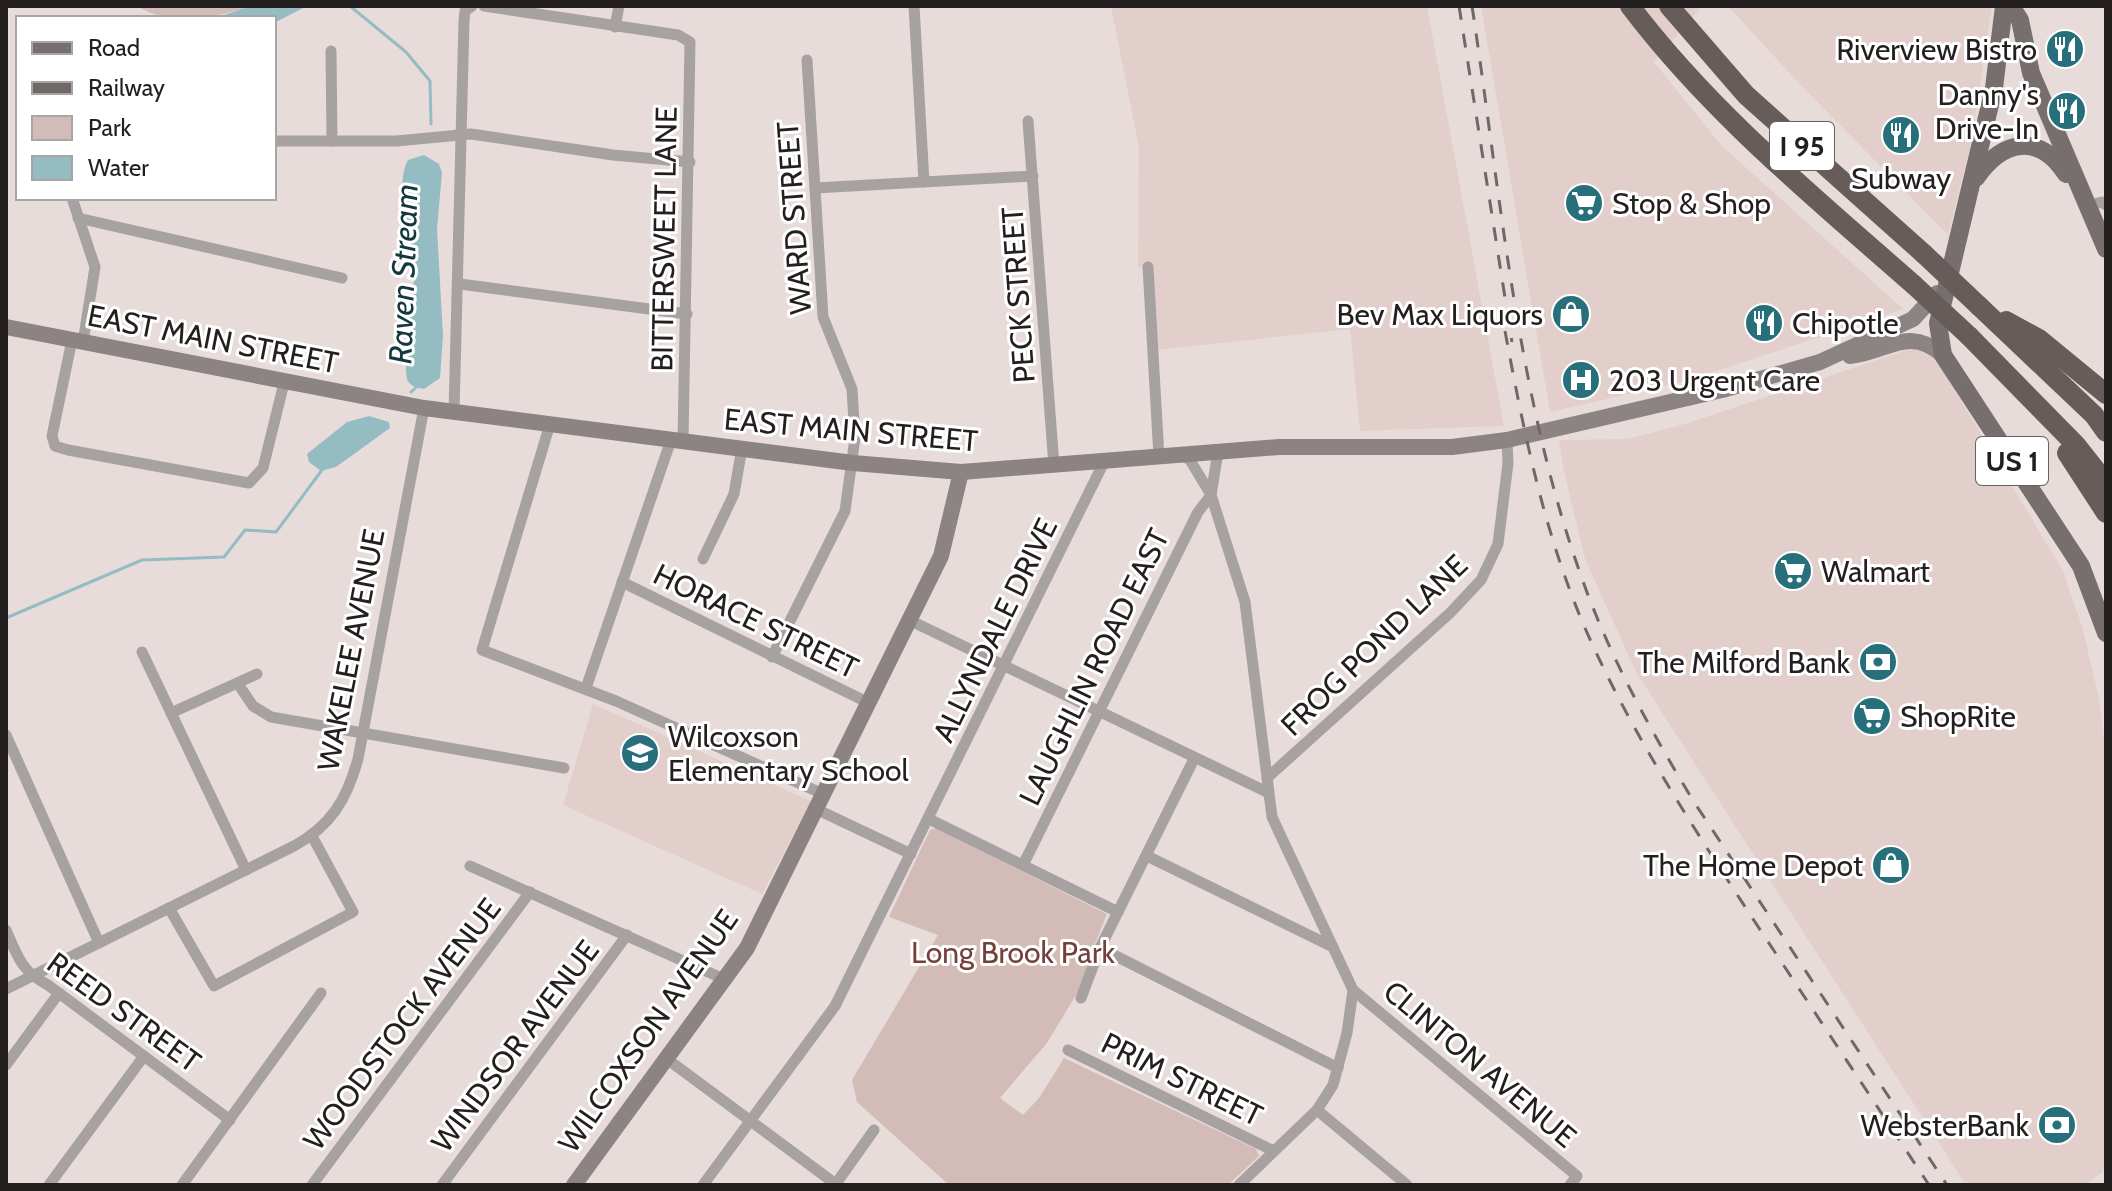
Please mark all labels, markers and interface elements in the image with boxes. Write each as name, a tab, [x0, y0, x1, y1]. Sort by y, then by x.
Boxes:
legend	[16, 16, 276, 200]
restaurant icon: Riverview Bistro	[2044, 28, 2086, 70]
place label: Riverview Bistro	[1836, 31, 2037, 68]
text: Road	[88, 33, 140, 62]
text: Railway	[88, 73, 165, 102]
place label: Danny's Drive-In	[1935, 76, 2039, 147]
restaurant icon: Danny's Drive-In	[2046, 90, 2088, 132]
street label: BITTERSWEET LANE	[643, 106, 685, 372]
text: Park	[88, 113, 131, 142]
restaurant icon: Subway	[1880, 114, 1922, 156]
street label: WARD STREET	[769, 120, 819, 316]
road number: I 95	[1770, 122, 1834, 170]
text: Water	[88, 153, 149, 182]
place label: Subway	[1851, 160, 1951, 197]
supermarket icon: Stop & Shop	[1563, 182, 1605, 224]
water label: Raven Stream	[380, 183, 426, 365]
place label: Stop & Shop	[1612, 185, 1771, 222]
street label: PECK STREET	[993, 206, 1043, 384]
shop icon: Bev Max Liquors	[1550, 293, 1592, 335]
place label: Bev Max Liquors	[1337, 296, 1543, 333]
street label: EAST MAIN STREET	[85, 297, 341, 381]
restaurant icon: Chipotle	[1743, 302, 1785, 344]
place label: Chipotle	[1792, 305, 1899, 342]
hospital icon: 203 Urgent Care	[1560, 359, 1602, 401]
place label: 203 Urgent Care	[1609, 362, 1820, 399]
street label: EAST MAIN STREET	[723, 400, 979, 460]
road number: US 1	[1976, 437, 2048, 485]
street label: ALLYNDALE DRIVE	[925, 512, 1065, 748]
street label: LAUGHLIN ROAD EAST	[1011, 523, 1177, 811]
street label: WAKELEE AVENUE	[309, 526, 393, 774]
street label: FROG POND LANE	[1273, 547, 1475, 743]
supermarket icon: Walmart	[1772, 550, 1814, 592]
place label: Walmart	[1821, 553, 1930, 590]
street label: HORACE STREET	[648, 555, 864, 687]
bank icon: The Milford Bank	[1857, 641, 1899, 683]
place label: The Milford Bank	[1637, 644, 1851, 681]
supermarket icon: ShopRite	[1851, 695, 1893, 737]
place label: ShopRite	[1900, 698, 2016, 735]
place label: Wilcoxson Elementary School	[668, 718, 908, 789]
school or university icon: Wilcoxson Elementary School	[619, 732, 661, 774]
shop icon: The Home Depot	[1870, 844, 1912, 886]
place label: The Home Depot	[1643, 847, 1863, 884]
street label: WOODSTOCK AVENUE	[295, 891, 509, 1157]
street label: WILCOXSON AVENUE	[550, 902, 746, 1160]
street label: WINDSOR AVENUE	[423, 933, 607, 1159]
park label: Long Brook Park	[911, 934, 1115, 971]
street label: REED STREET	[40, 944, 208, 1080]
street label: CLINTON AVENUE	[1376, 973, 1584, 1155]
street label: PRIM STREET	[1095, 1024, 1269, 1134]
bank icon: WebsterBank	[2036, 1104, 2078, 1146]
place label: WebsterBank	[1860, 1107, 2030, 1144]

